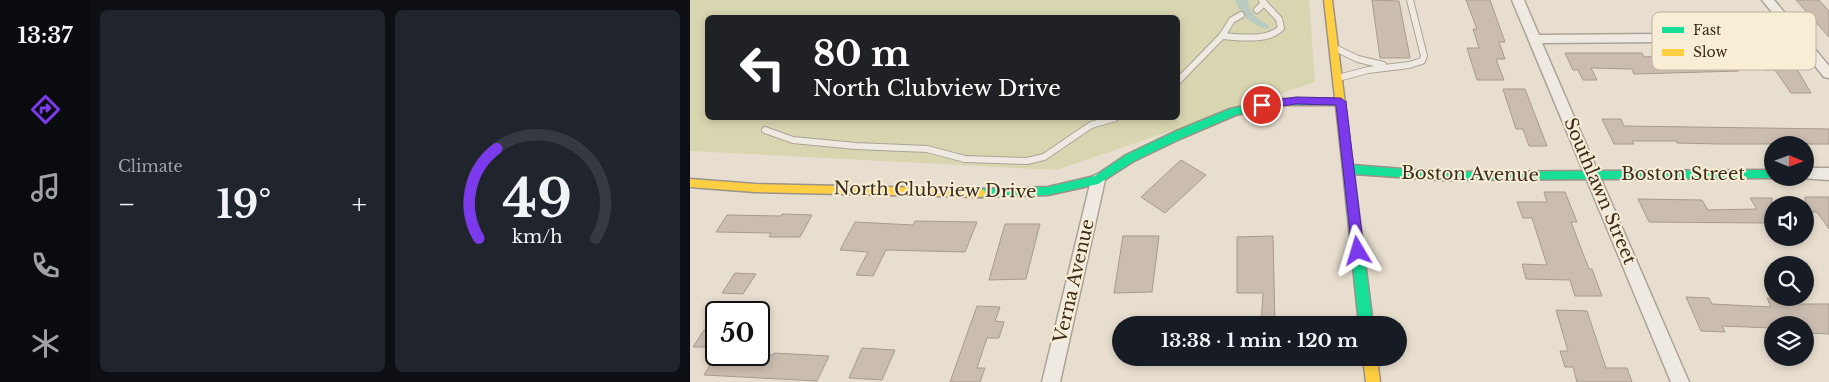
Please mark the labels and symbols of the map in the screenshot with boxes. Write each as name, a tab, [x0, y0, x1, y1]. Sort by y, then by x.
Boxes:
legend	[1652, 12, 1816, 70]
text: Fast	[1693, 21, 1722, 39]
text: Slow	[1693, 43, 1727, 61]
pin	[1241, 84, 1283, 126]
street label: Southlawn Street	[1559, 114, 1641, 268]
north arrow	[1764, 136, 1814, 186]
street label: Boston Avenue	[1401, 162, 1539, 186]
street label: Boston Street	[1621, 163, 1745, 185]
street label: North Clubview Drive	[833, 177, 1037, 203]
street label: Verna Avenue	[1049, 217, 1099, 346]
position arrow	[1331, 224, 1383, 276]
speed limit sign: 50	[705, 301, 770, 366]

